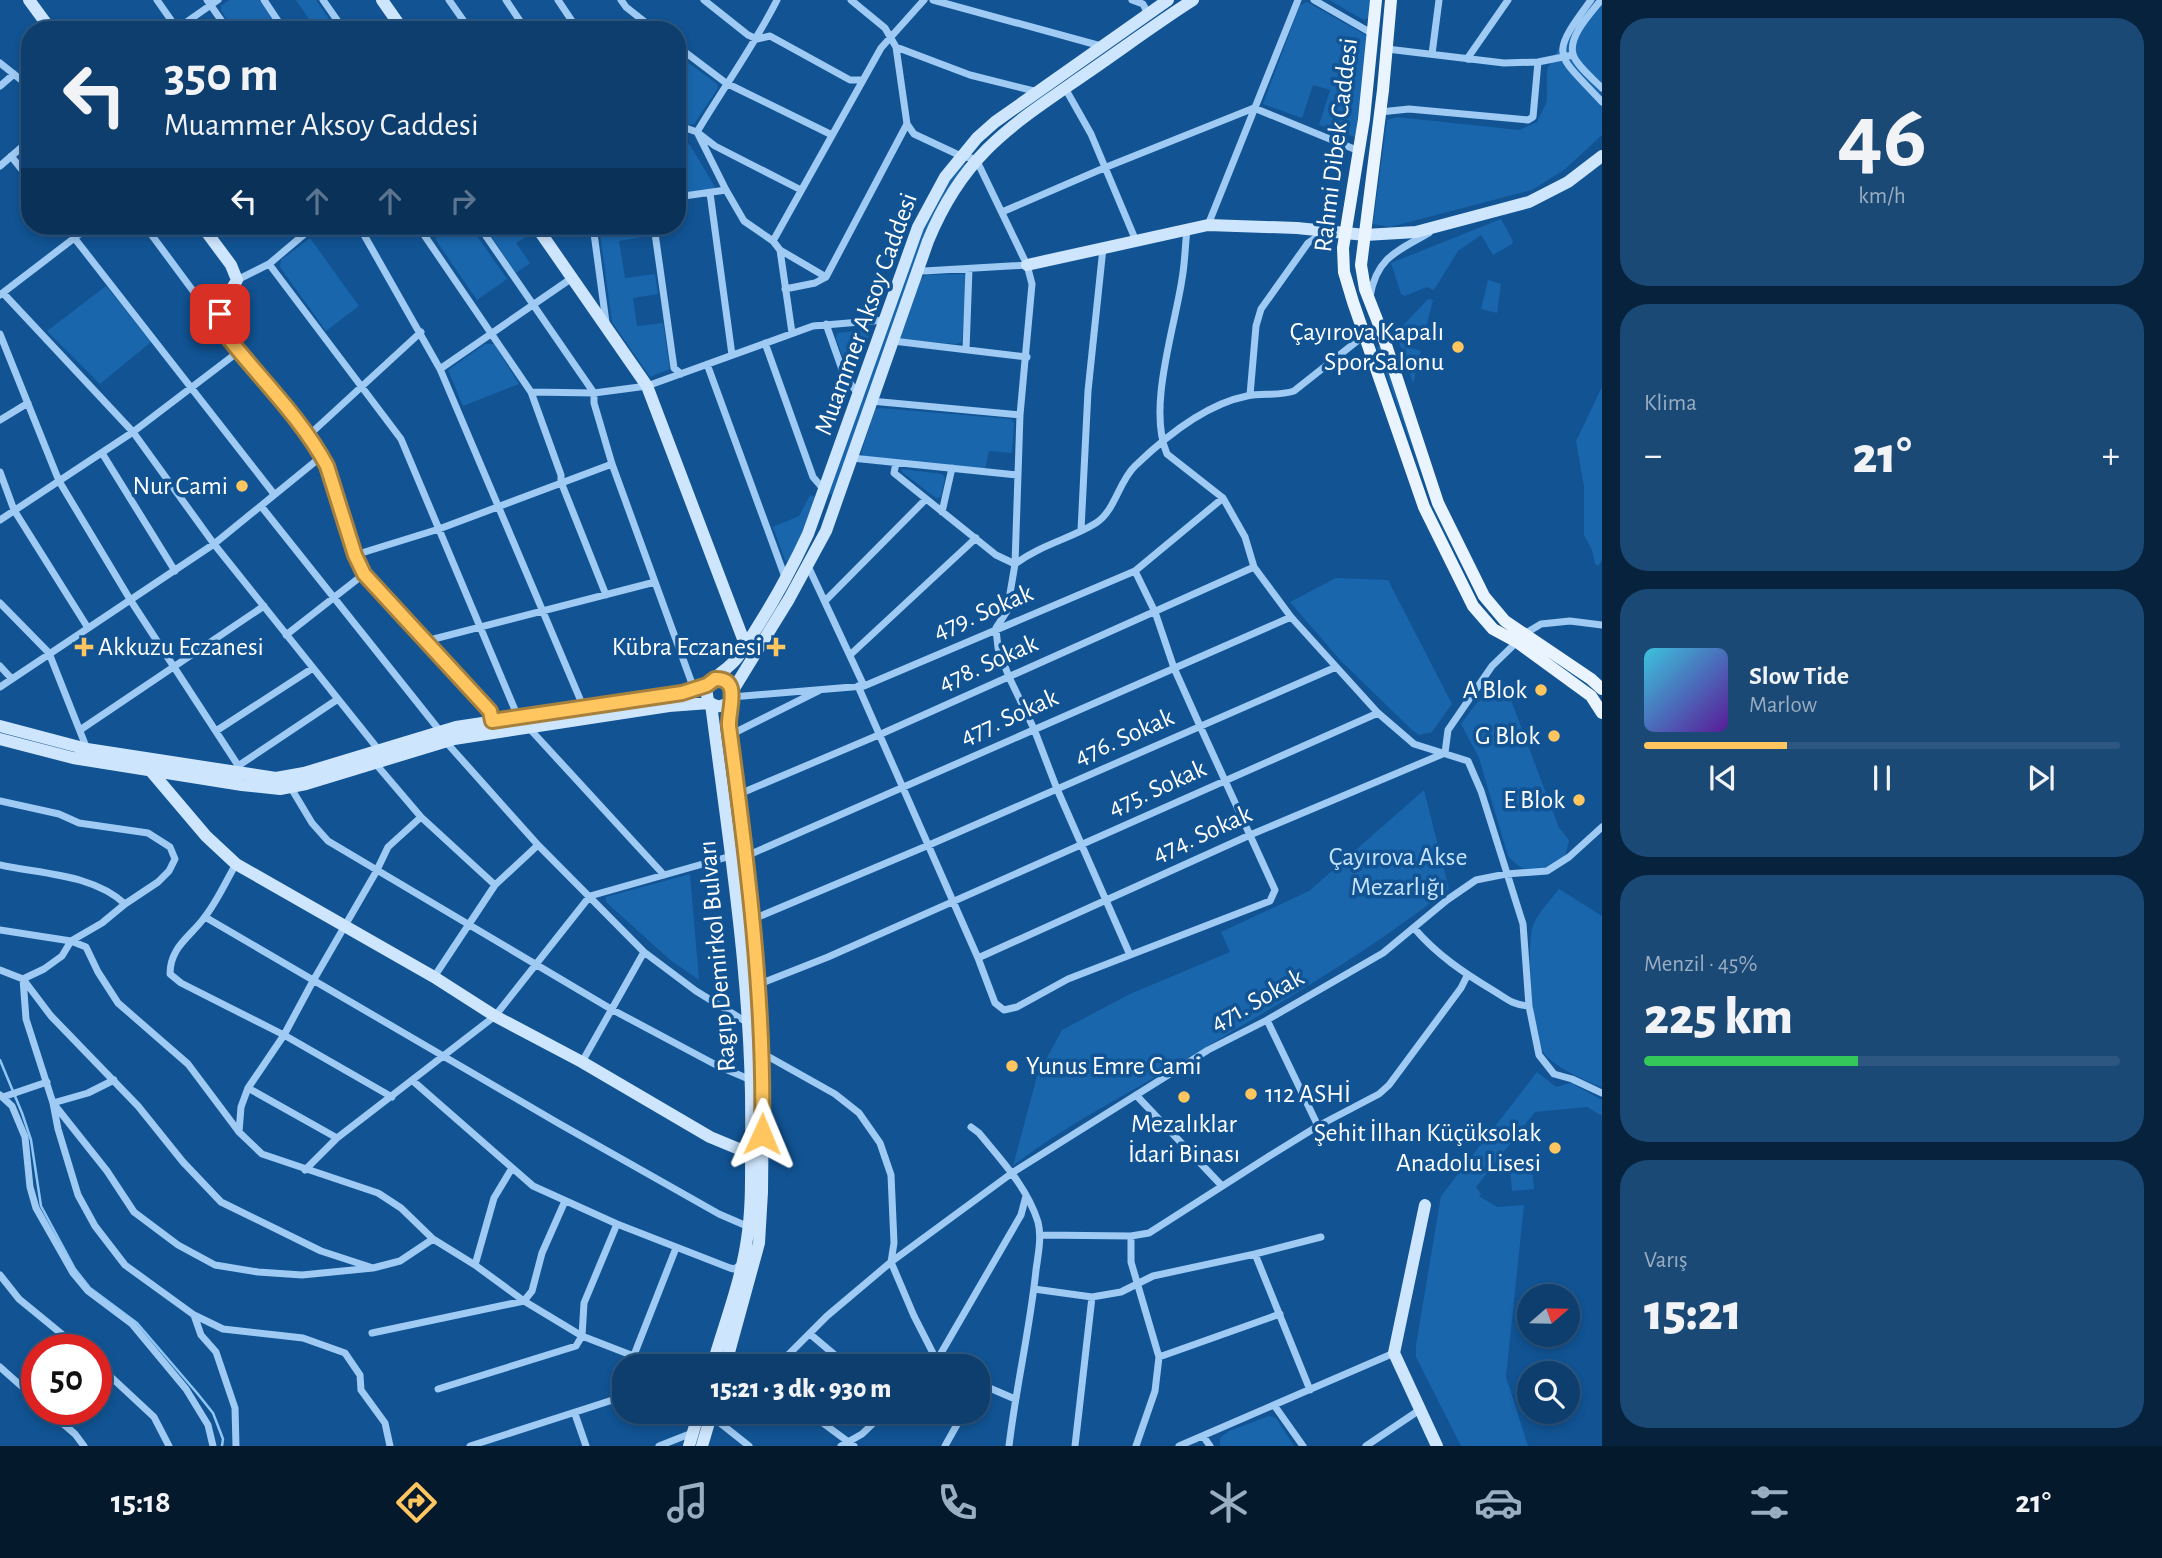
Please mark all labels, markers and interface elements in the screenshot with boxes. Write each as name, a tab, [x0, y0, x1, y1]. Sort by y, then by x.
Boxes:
street label: Rahmi Dibek Caddesi	[1310, 36, 1362, 254]
icon: left	[49, 49, 140, 140]
text: 350 m	[164, 51, 279, 100]
text: 46	[1837, 92, 1927, 183]
text: Muammer Aksoy Caddesi	[164, 109, 479, 141]
icon: left	[225, 182, 263, 220]
icon: ahead	[298, 182, 336, 220]
icon: ahead	[371, 182, 409, 220]
icon: right	[444, 182, 482, 220]
text: km/h	[1858, 185, 1906, 208]
street label: Muammer Aksoy Caddesi	[810, 189, 922, 439]
pin	[190, 284, 250, 344]
icon: arrive	[201, 295, 239, 333]
place label: Çayırova Kapalı Spor Salonu	[1290, 319, 1444, 375]
marker: Çayırova Kapalı Spor Salonu	[1450, 339, 1466, 355]
text: Klima	[1644, 392, 1697, 415]
text: 21°	[1852, 430, 1912, 482]
text: −	[1644, 437, 1662, 475]
text: +	[2102, 437, 2120, 475]
place label: Nur Cami	[132, 473, 228, 499]
marker: Nur Cami	[234, 478, 250, 494]
street label: 479. Sokak	[929, 579, 1037, 645]
street label: 478. Sokak	[934, 630, 1042, 696]
place label: Akkuzu Eczanesi	[98, 634, 264, 660]
place label: Kübra Eczanesi	[612, 634, 762, 660]
marker: Akkuzu Eczanesi	[76, 639, 92, 655]
marker: Kübra Eczanesi	[768, 639, 784, 655]
text: Slow Tide	[1749, 663, 1849, 689]
place label: A Blok	[1463, 677, 1527, 703]
marker: A Blok	[1533, 682, 1549, 698]
street label: 477. Sokak	[956, 684, 1062, 750]
text: Marlow	[1749, 694, 1817, 717]
street label: 476. Sokak	[1071, 704, 1178, 770]
place label: G Blok	[1475, 723, 1540, 749]
marker: G Blok	[1546, 728, 1562, 744]
street label: 475. Sokak	[1104, 755, 1210, 821]
icon: previous	[1704, 759, 1742, 797]
icon: pause	[1863, 759, 1901, 797]
icon: next	[2022, 759, 2060, 797]
place label: E Blok	[1503, 787, 1565, 813]
marker: E Blok	[1571, 792, 1587, 808]
street label: 474. Sokak	[1148, 801, 1256, 867]
street label: Ragıp Demirkol Bulvarı	[694, 839, 740, 1073]
park label: Çayırova Akse Mezarlığı	[1329, 844, 1467, 900]
text: Menzil · 45%	[1644, 953, 1757, 976]
street label: 471. Sokak	[1206, 964, 1308, 1036]
text: 225 km	[1644, 991, 1793, 1043]
place label: Yunus Emre Cami	[1026, 1053, 1201, 1079]
marker: Yunus Emre Cami	[1004, 1058, 1020, 1074]
place label: 112 ASHİ	[1265, 1080, 1351, 1107]
marker: 112 ASHİ	[1243, 1086, 1259, 1102]
marker: Mezalıklar İdari Binası	[1176, 1089, 1192, 1105]
position arrow	[725, 1097, 799, 1171]
place label: Mezalıklar İdari Binası	[1128, 1111, 1240, 1167]
place label: Şehit İlhan Küçüksolak Anadolu Lisesi	[1314, 1119, 1541, 1176]
marker: Şehit İlhan Küçüksolak Anadolu Lisesi	[1547, 1140, 1563, 1156]
text: Varış	[1644, 1249, 1688, 1272]
north arrow	[1517, 1284, 1580, 1348]
map controls	[1517, 1284, 1580, 1424]
text: 15:21	[1644, 1287, 1742, 1339]
speed limit sign: 50	[21, 1334, 112, 1425]
button: search	[1517, 1361, 1580, 1424]
text: 15:21 · 3 dk · 930 m	[711, 1376, 891, 1402]
icon: directions	[392, 1478, 441, 1527]
icon: music	[663, 1478, 712, 1527]
icon: phone	[933, 1478, 982, 1527]
icon: climate	[1204, 1478, 1253, 1527]
icon: car	[1474, 1478, 1523, 1527]
icon: filters	[1745, 1478, 1794, 1527]
text: 15:18	[111, 1486, 171, 1518]
text: 21°	[2015, 1486, 2051, 1518]

